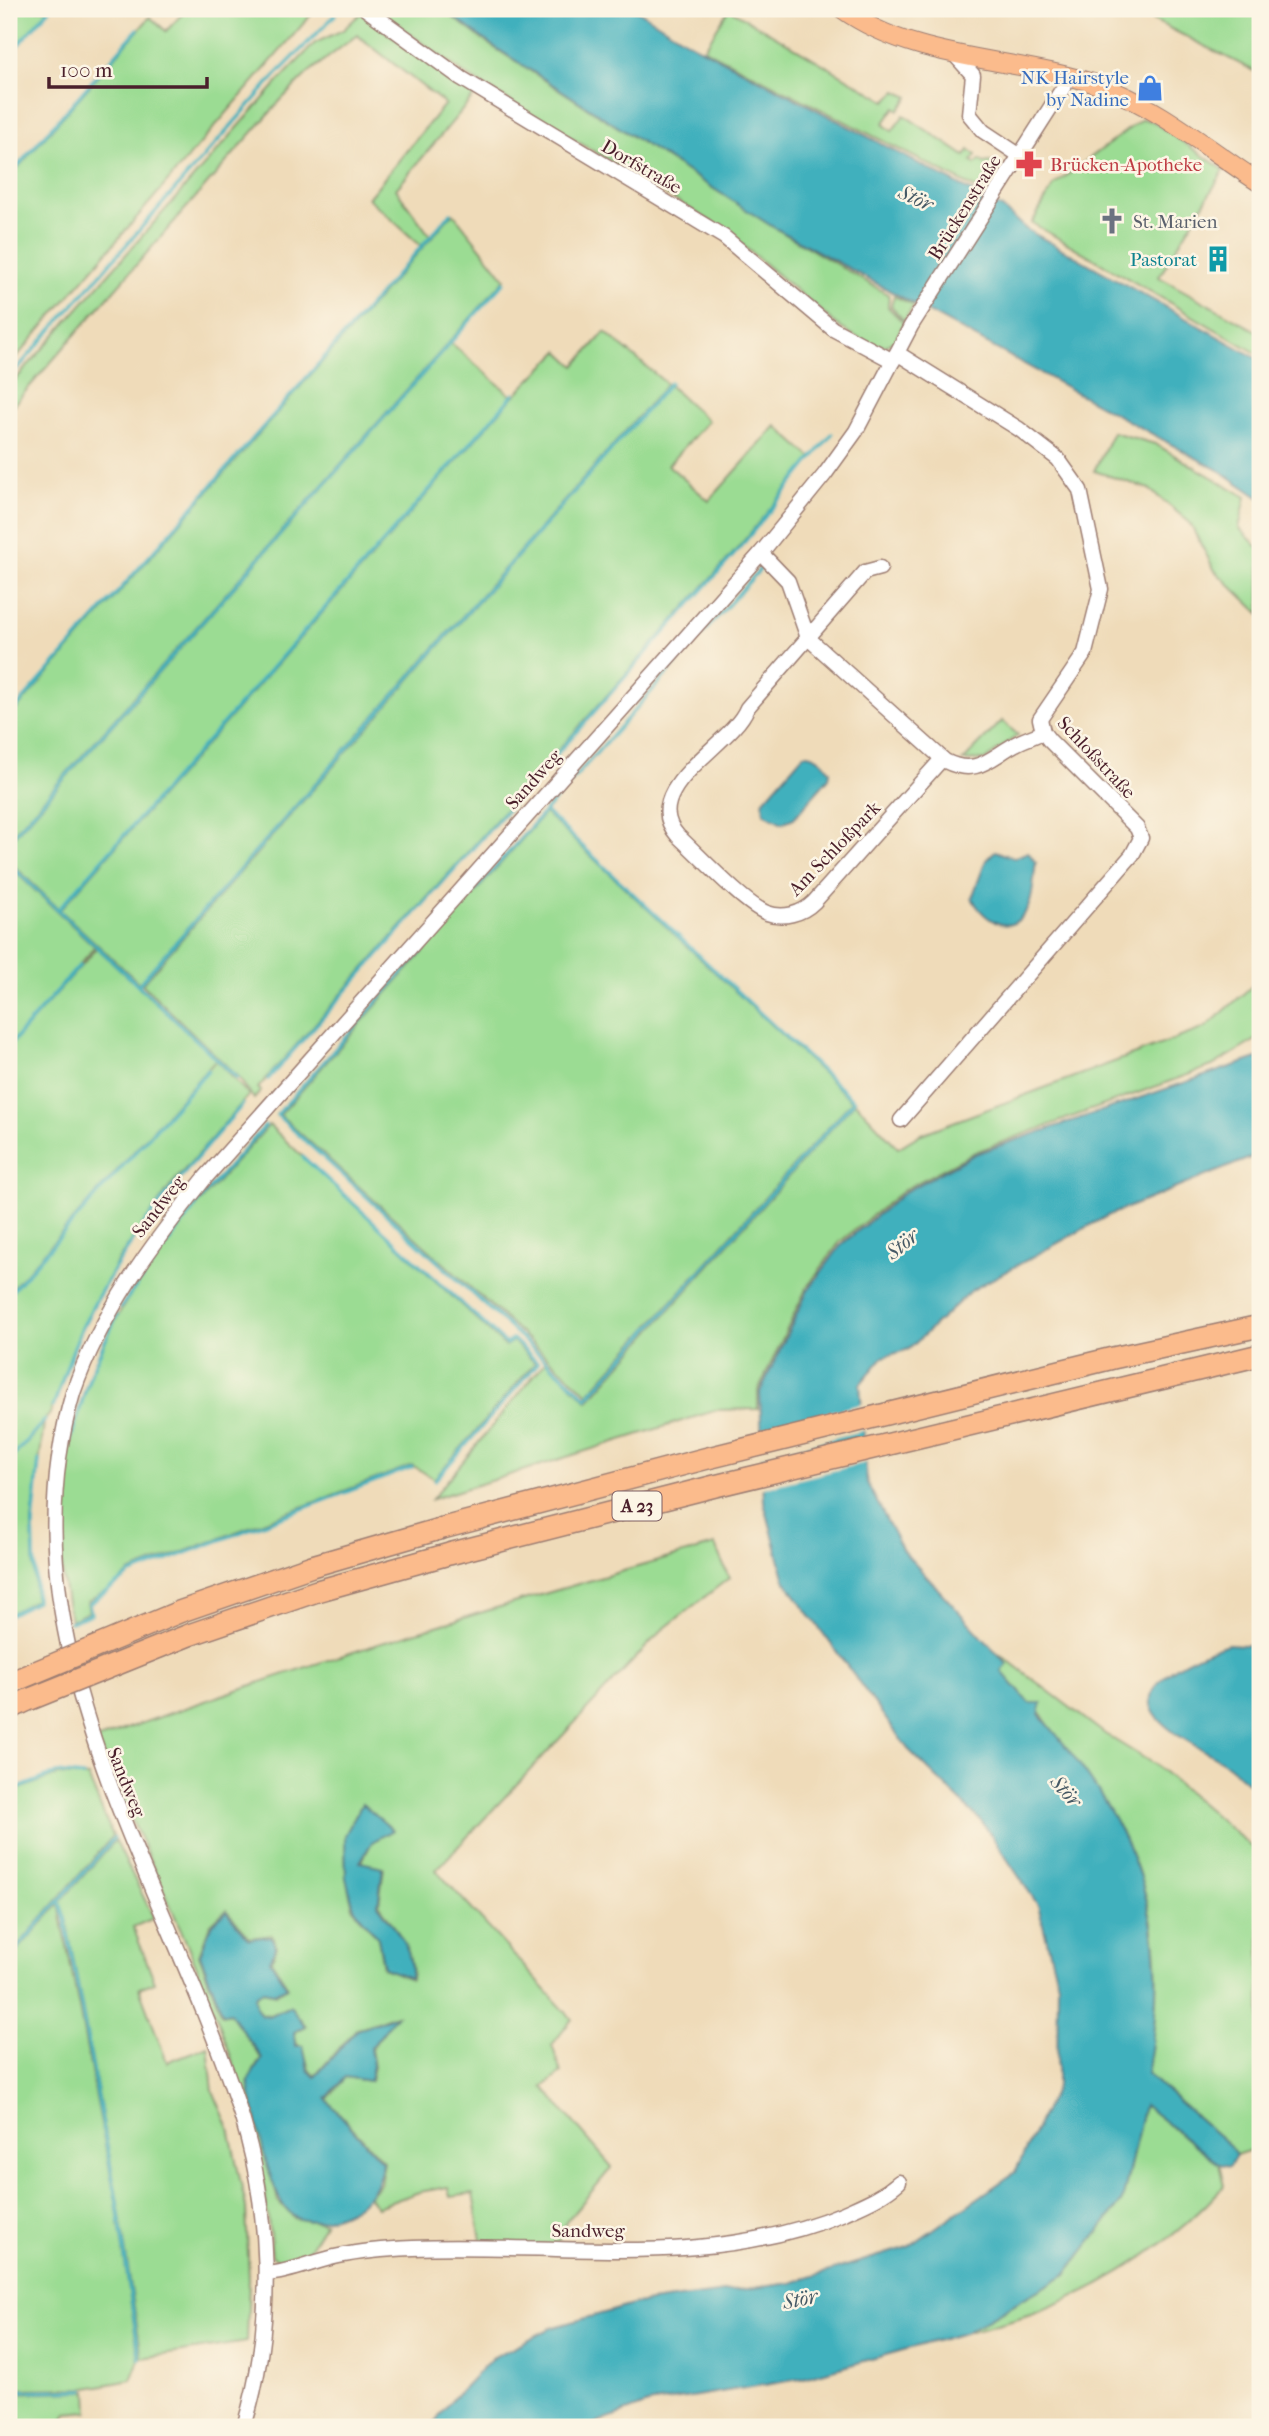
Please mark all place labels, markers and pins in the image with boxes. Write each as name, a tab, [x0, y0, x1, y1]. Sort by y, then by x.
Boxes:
place label: NK Hairstyle by Nadine	[1021, 67, 1129, 111]
shop icon: NK Hairstyle by Nadine	[1135, 73, 1165, 103]
pharmacy icon: Brücken-Apotheke	[1014, 149, 1044, 179]
place label: Brücken-Apotheke	[1050, 154, 1202, 176]
church icon: St. Marien	[1097, 206, 1127, 236]
place label: St. Marien	[1133, 211, 1217, 233]
building icon: Pastorat	[1203, 244, 1233, 274]
place label: Pastorat	[1130, 249, 1197, 271]

